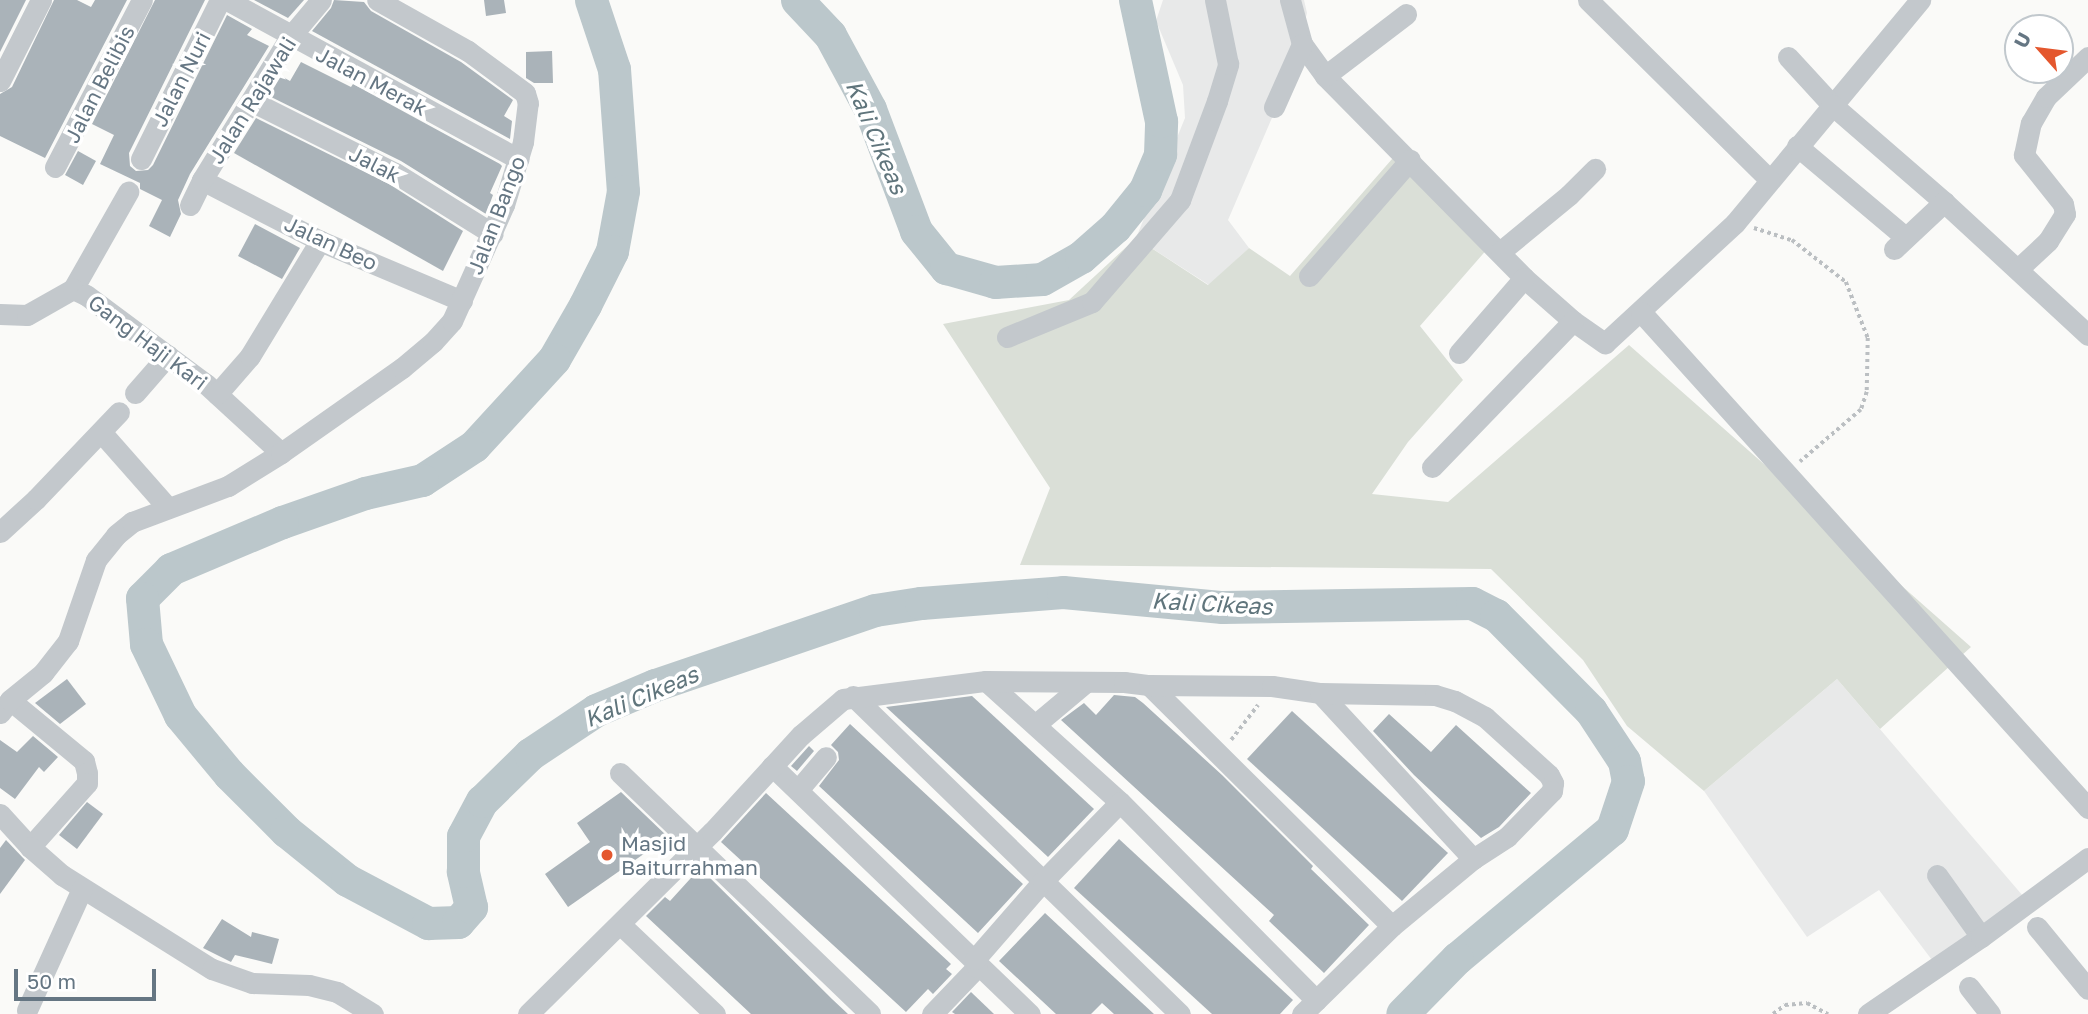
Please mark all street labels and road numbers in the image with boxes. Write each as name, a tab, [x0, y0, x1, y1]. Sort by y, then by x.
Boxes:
street label: Jalan Belibis	[59, 21, 139, 147]
street label: Jalan Nuri	[146, 28, 216, 130]
street label: Jalan Rajawali	[203, 32, 301, 168]
street label: Jalan Merak	[312, 41, 432, 121]
street label: Jalak	[345, 141, 405, 187]
street label: Jalan Bango	[462, 152, 530, 278]
street label: Jalan Beo	[281, 211, 381, 275]
street label: Gang Haji Kari	[84, 289, 212, 395]

